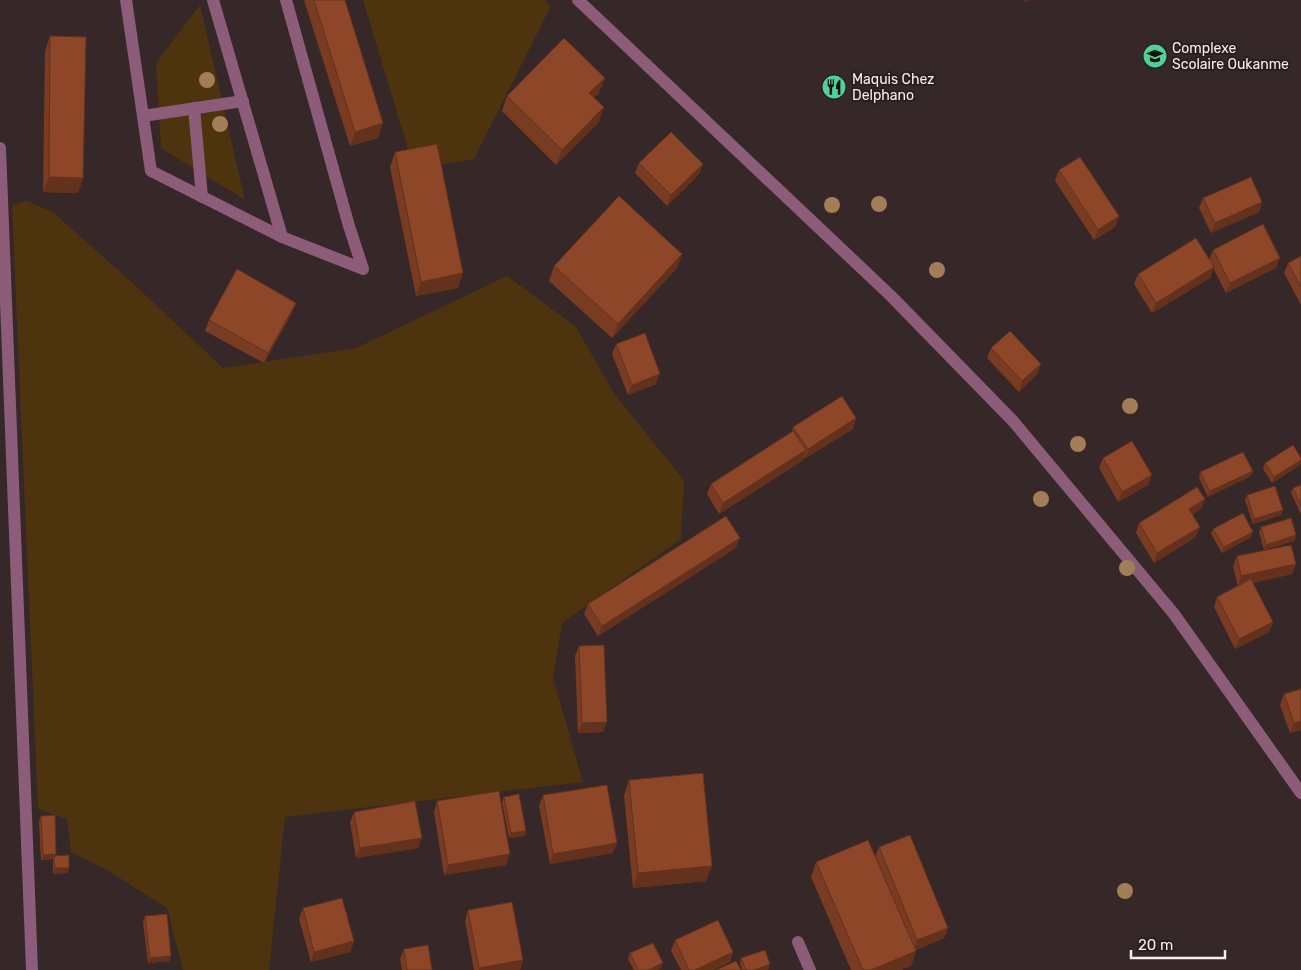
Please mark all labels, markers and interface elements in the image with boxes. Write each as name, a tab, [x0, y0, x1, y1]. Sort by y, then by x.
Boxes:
place label: Complexe Scolaire Oukanme	[1172, 40, 1289, 73]
school or university icon: Complexe Scolaire Oukanme	[1142, 43, 1168, 69]
place label: Maquis Chez Delphano	[852, 71, 934, 104]
restaurant icon: Maquis Chez Delphano	[821, 74, 847, 100]
scale bar	[1131, 928, 1225, 960]
text: 20 m	[1138, 936, 1173, 954]

